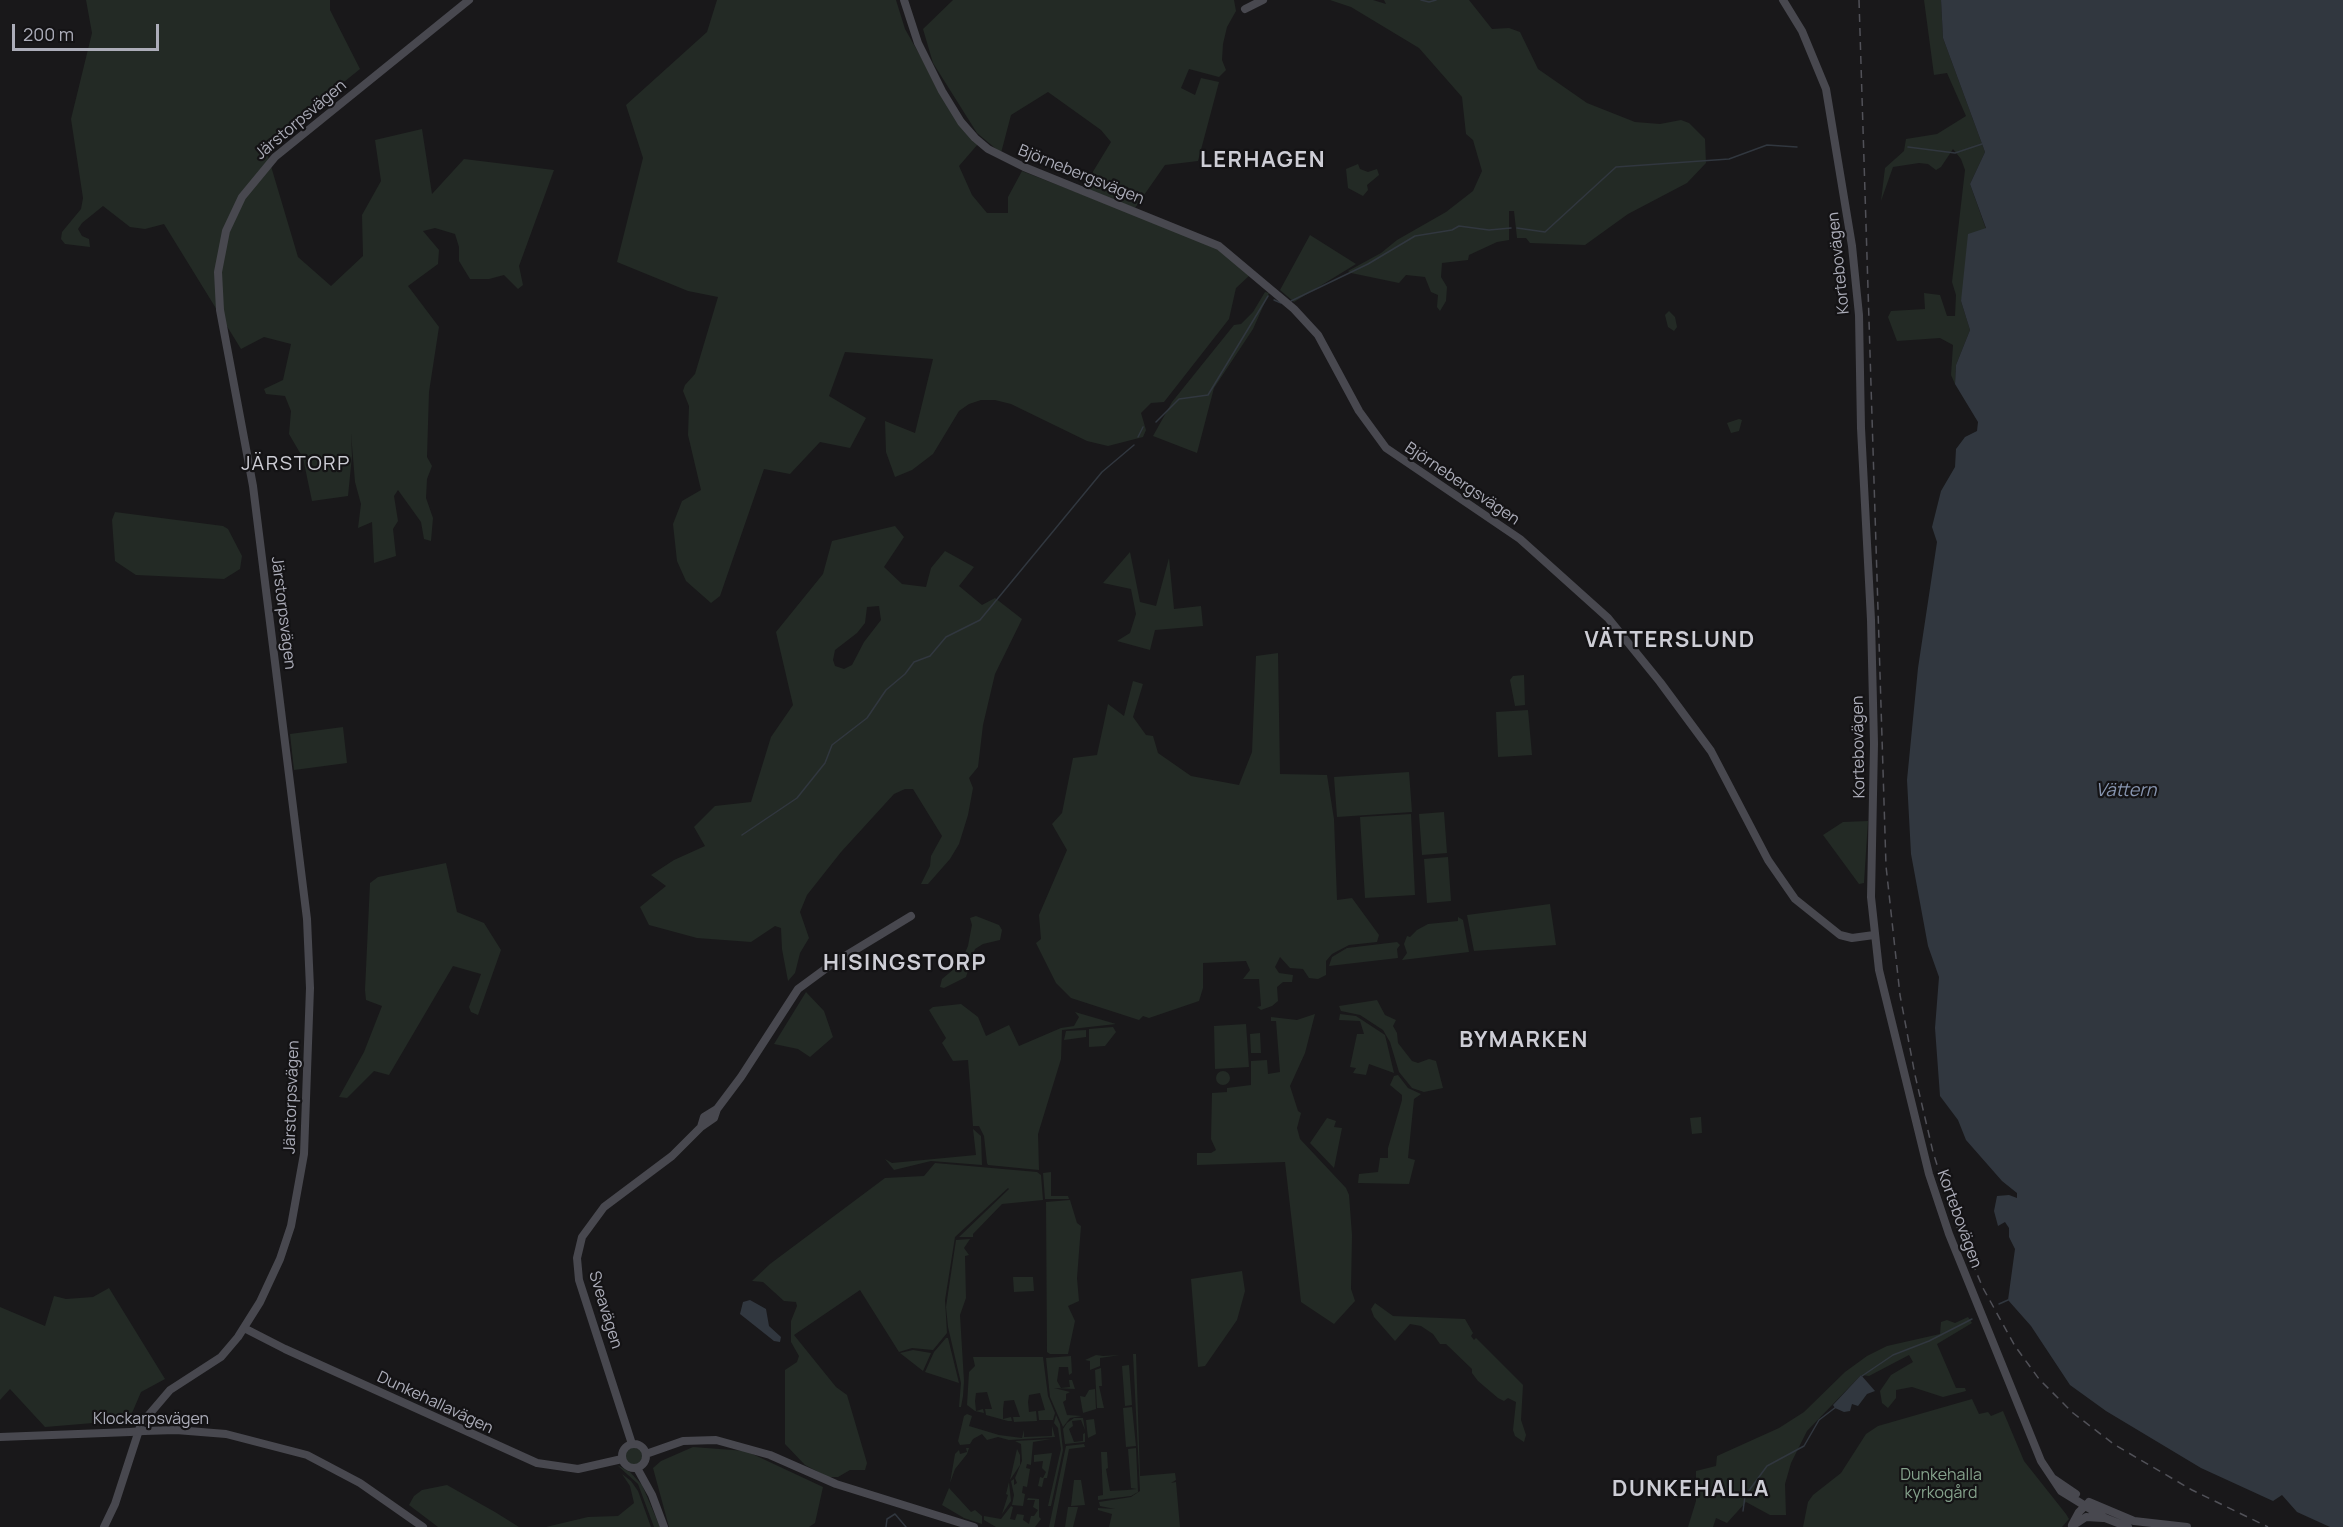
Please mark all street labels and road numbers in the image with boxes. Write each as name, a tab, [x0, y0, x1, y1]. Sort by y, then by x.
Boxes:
street label: Järstorpsvägen	[251, 76, 351, 164]
street label: Björnebergsvägen	[1015, 141, 1147, 209]
street label: Kortebovägen	[1824, 211, 1854, 315]
street label: Björnebergsvägen	[1401, 438, 1523, 530]
street label: Järstorpsvägen	[267, 555, 299, 671]
street label: Kortebovägen	[1849, 695, 1869, 799]
street label: Järstorpsvägen	[280, 1040, 304, 1154]
street label: Kortebovägen	[1932, 1167, 1986, 1271]
street label: Sveavägen	[584, 1269, 626, 1351]
street label: Dunkehallavägen	[374, 1368, 496, 1438]
street label: Klockarpsvägen	[93, 1410, 209, 1430]

